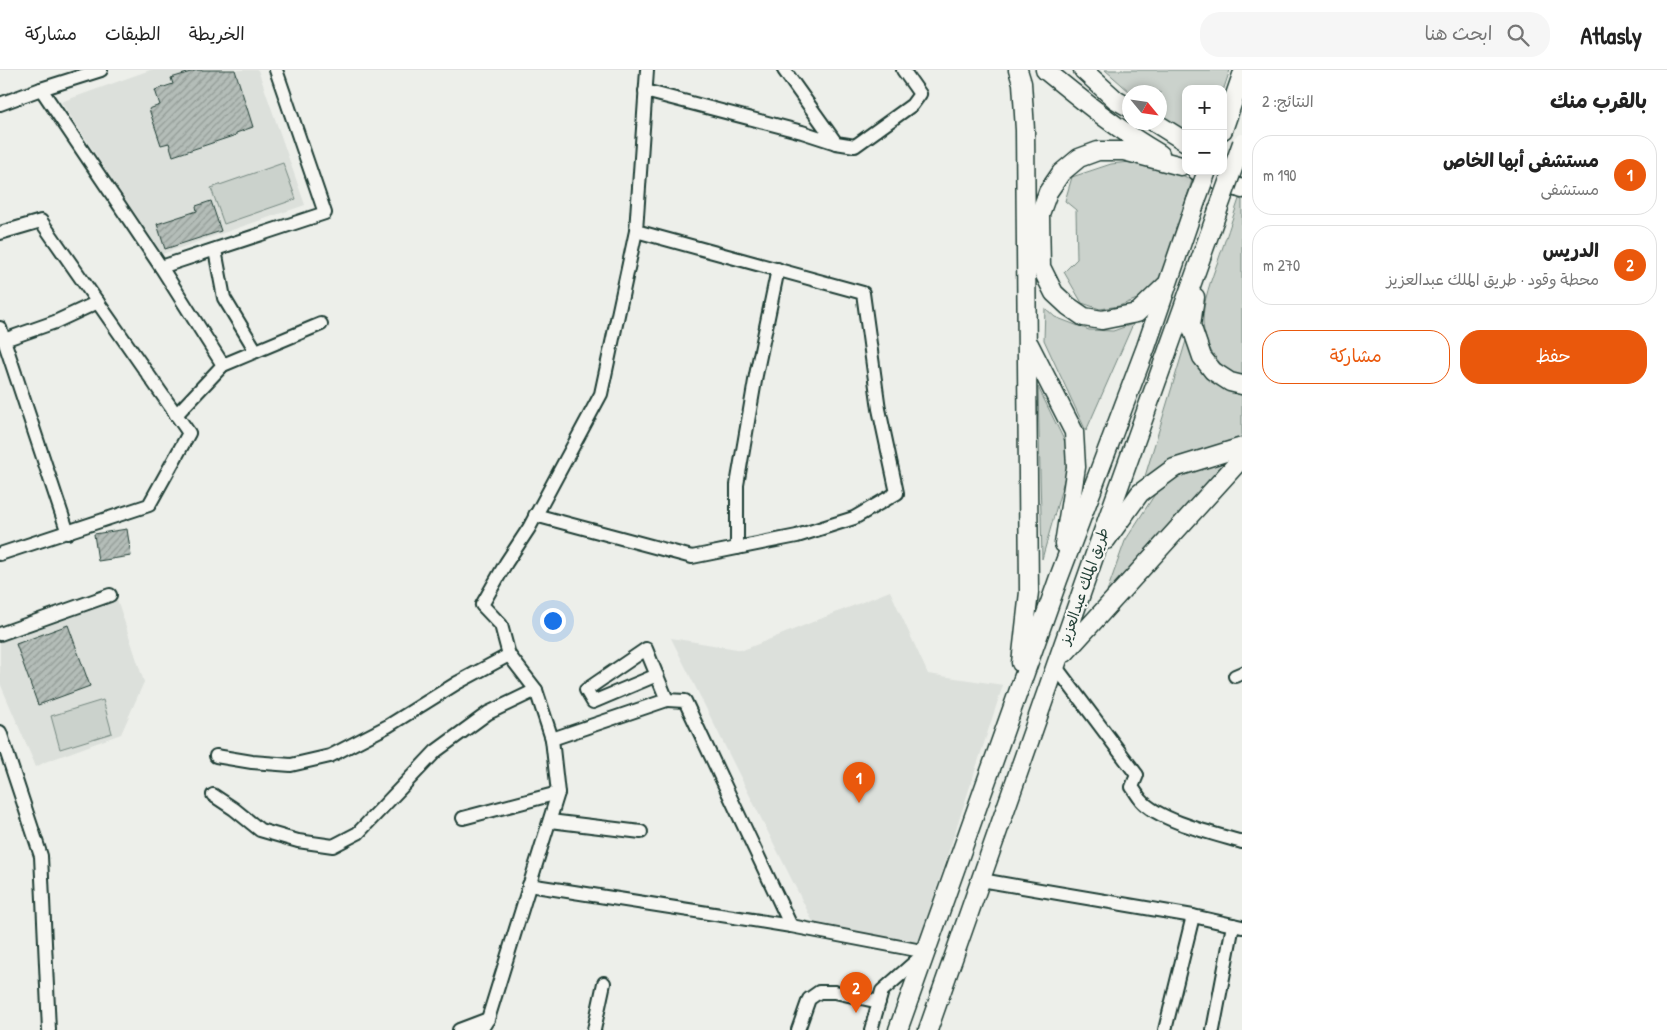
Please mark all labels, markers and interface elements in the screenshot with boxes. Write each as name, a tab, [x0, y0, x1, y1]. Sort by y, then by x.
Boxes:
search box	[1200, 12, 1550, 57]
text: Atlasly	[1580, 19, 1642, 51]
text: ابحث هنا	[1425, 20, 1492, 46]
text: مشاركة	[25, 21, 77, 46]
text: الطبقات	[105, 21, 161, 46]
text: الخريطة	[189, 21, 245, 46]
icon: search	[1504, 21, 1532, 49]
north arrow	[1122, 85, 1167, 130]
map controls	[1182, 85, 1227, 175]
button: +	[1182, 85, 1227, 130]
text: بالقرب منك	[1550, 86, 1647, 115]
text: النتائج: 2	[1262, 90, 1314, 112]
button: −	[1182, 130, 1227, 175]
text: مستشفى أبها الخاص	[1443, 147, 1599, 173]
text: 190 m	[1263, 164, 1296, 186]
text: 1	[1627, 164, 1633, 186]
text: مستشفى	[1540, 178, 1599, 200]
text: الدريس	[1543, 237, 1599, 263]
text: 270 m	[1263, 254, 1300, 276]
text: 2	[1626, 254, 1634, 276]
text: محطة وقود · طريق الملك عبدالعزيز	[1386, 268, 1599, 290]
button: مشاركة	[1262, 330, 1450, 384]
button: حفظ	[1460, 330, 1647, 384]
street label: طريق الملك عبدالعزيز	[1053, 525, 1113, 649]
your location	[540, 608, 566, 634]
pin: 1	[843, 762, 875, 803]
pin: 2	[840, 972, 872, 1013]

